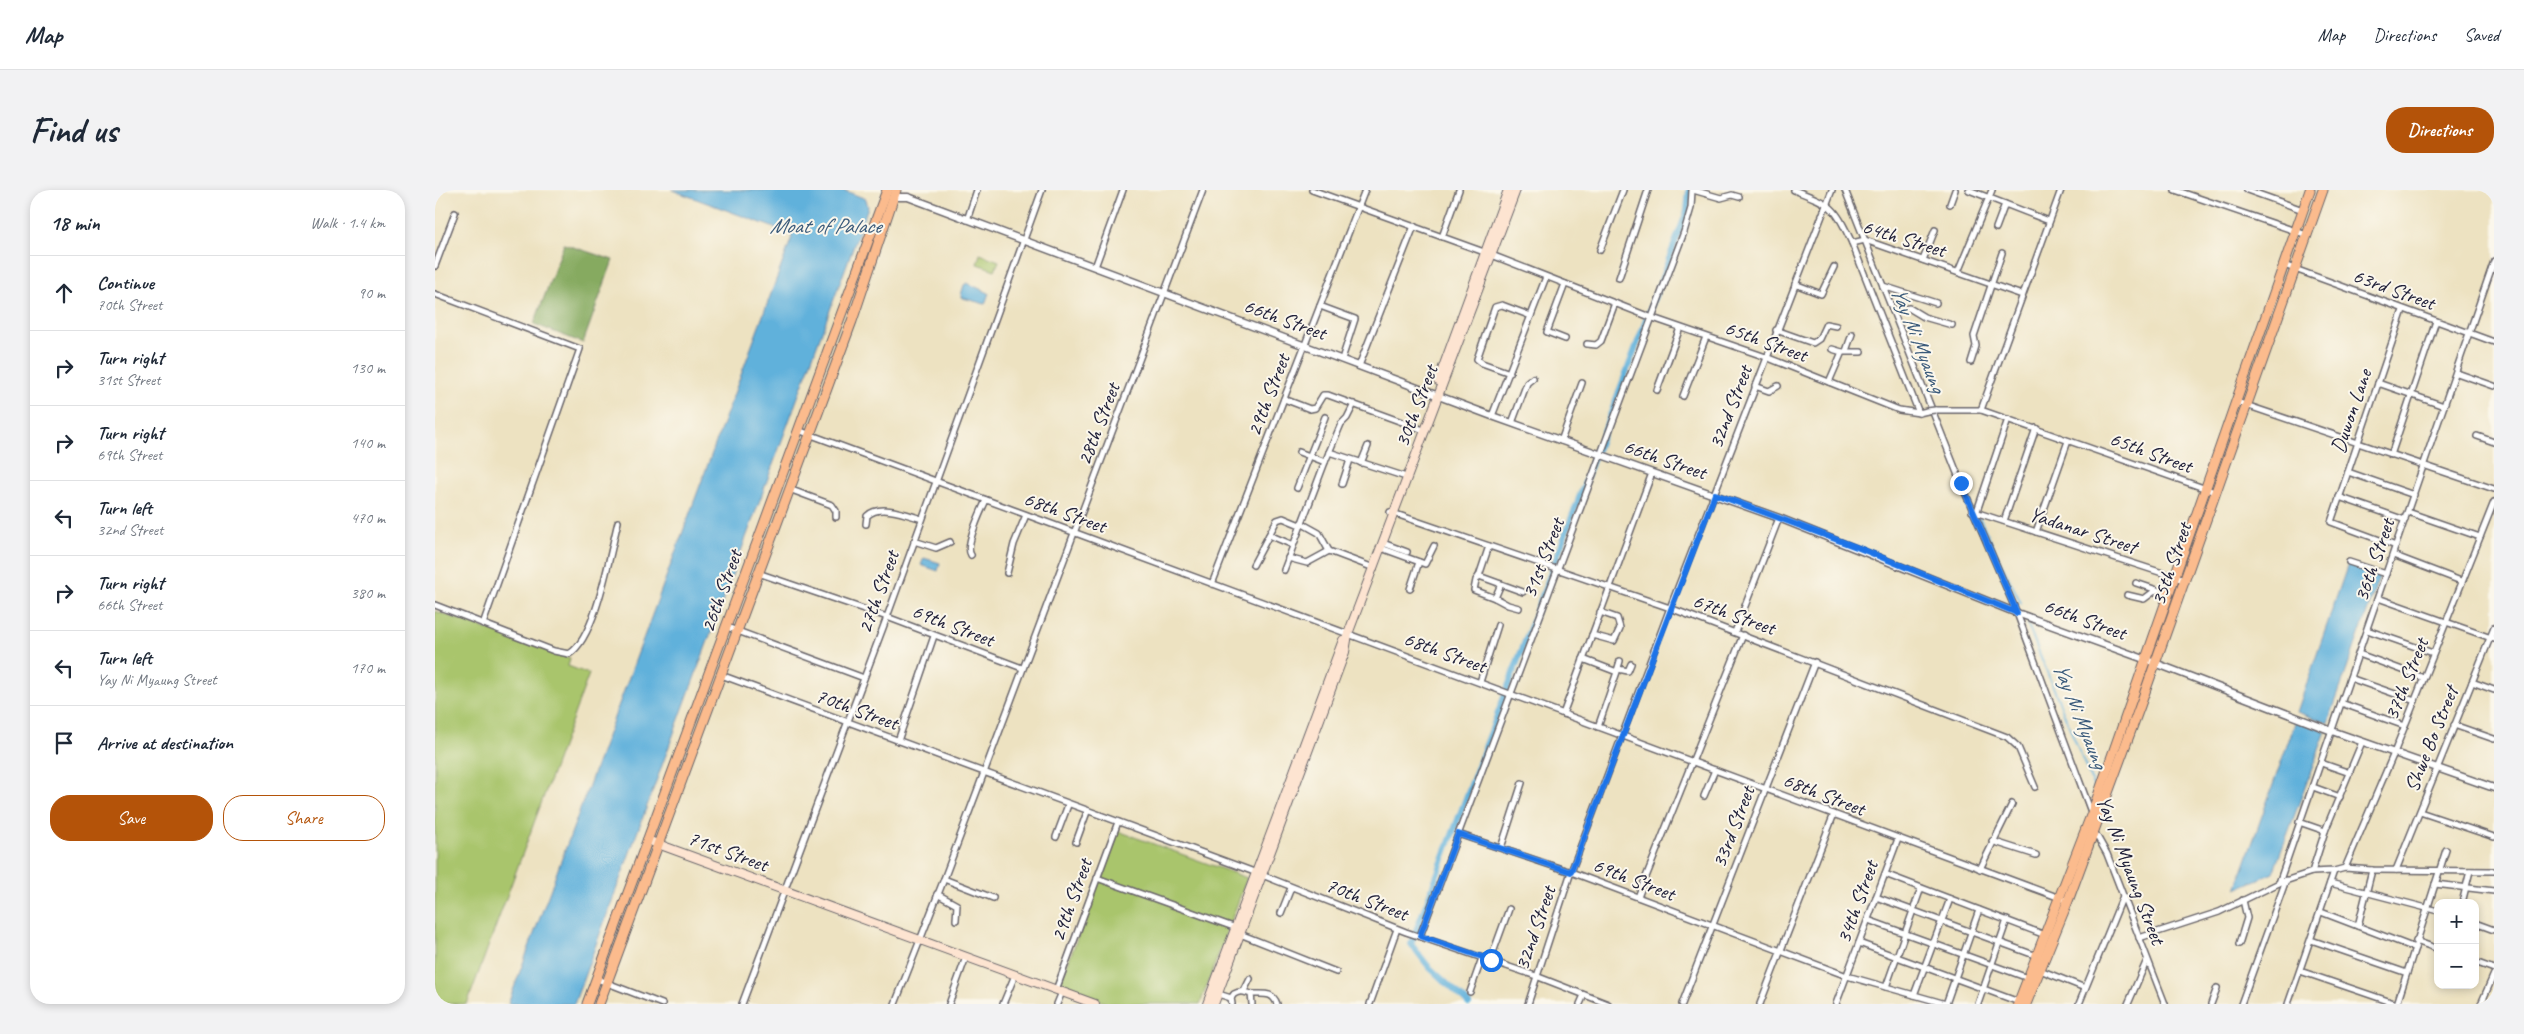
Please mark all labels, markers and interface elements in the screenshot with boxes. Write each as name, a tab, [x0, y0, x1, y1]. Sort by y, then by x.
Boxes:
text: Map	[25, 20, 62, 50]
text: Map	[2318, 24, 2345, 46]
text: Directions	[2373, 24, 2436, 46]
text: Saved	[2464, 24, 2499, 46]
button: Directions	[2386, 107, 2494, 153]
text: Find us	[30, 108, 117, 153]
text: 18 min	[50, 210, 100, 236]
water label: Moat of Palace	[770, 212, 883, 240]
text: Walk · 1.4 km	[310, 213, 385, 233]
street label: 64th Street	[1859, 213, 1951, 264]
street label: 63rd Street	[2350, 262, 2440, 316]
text: Continue	[97, 271, 154, 295]
icon: ahead	[50, 279, 78, 307]
water label: Yay Ni Myaung	[1884, 282, 1953, 399]
text: 90 m	[358, 283, 385, 303]
street label: 66th Street	[1240, 292, 1332, 347]
text: 70th Street	[97, 295, 162, 315]
street label: 65th Street	[1721, 314, 1813, 369]
text: Turn right	[97, 346, 164, 370]
street label: 29th Street	[1240, 348, 1296, 440]
icon: right	[50, 354, 78, 382]
text: 130 m	[351, 358, 385, 378]
street label: 30th Street	[1388, 359, 1444, 451]
street label: 32nd Street	[1702, 360, 1758, 452]
street label: Duwon Lane	[2325, 364, 2378, 456]
text: 31st Street	[97, 370, 161, 390]
street label: 28th Street	[1070, 377, 1126, 469]
text: Turn right	[97, 421, 164, 445]
street label: 65th Street	[2106, 425, 2198, 480]
icon: right	[50, 429, 78, 457]
text: 140 m	[351, 433, 385, 453]
street label: 66th Street	[1620, 433, 1712, 486]
text: 69th Street	[97, 445, 162, 465]
route end	[1950, 472, 1973, 495]
street label: 68th Street	[1020, 485, 1112, 540]
text: Turn left	[97, 496, 152, 520]
street label: Yadanar Street	[2026, 500, 2143, 561]
icon: left	[50, 504, 78, 532]
text: 470 m	[351, 508, 385, 528]
street label: 31st Street	[1516, 512, 1571, 602]
street label: 36th Street	[2348, 513, 2401, 605]
street label: 35th Street	[2145, 517, 2198, 609]
text: 32nd Street	[97, 520, 163, 540]
street label: 26th Street	[694, 544, 749, 636]
street label: 27th Street	[851, 545, 906, 637]
text: Turn right	[97, 571, 164, 595]
icon: right	[50, 579, 78, 607]
text: 380 m	[351, 583, 385, 603]
street label: 67th Street	[1689, 587, 1781, 642]
street label: 66th Street	[2040, 592, 2132, 647]
text: 66th Street	[97, 595, 162, 615]
street label: 69th Street	[908, 597, 1000, 653]
street label: 68th Street	[1400, 625, 1492, 680]
street label: 37th Street	[2378, 632, 2435, 724]
text: Turn left	[97, 646, 152, 670]
icon: left	[50, 654, 78, 682]
text: 170 m	[351, 658, 385, 678]
water label: Yay Ni Myaung	[2046, 658, 2115, 775]
text: Yay Ni Myaung Street	[97, 670, 217, 690]
street label: Shwe Bo Street	[2398, 680, 2465, 795]
street label: 70th Street	[812, 682, 904, 737]
icon: arrive	[50, 729, 78, 757]
text: Arrive at destination	[97, 731, 233, 755]
street label: 68th Street	[1779, 766, 1871, 822]
street label: 33rd Street	[1706, 781, 1761, 871]
street label: Yay Ni Myaung Street	[2091, 792, 2172, 950]
button: Save	[50, 795, 213, 841]
button: Share	[223, 795, 385, 841]
street label: 71st Street	[684, 825, 774, 878]
street label: 69th Street	[1589, 851, 1681, 907]
street label: 29th Street	[1044, 853, 1099, 945]
street label: 34th Street	[1830, 855, 1885, 947]
street label: 70th Street	[1322, 871, 1414, 927]
street label: 32nd Street	[1509, 881, 1562, 973]
map controls	[2434, 899, 2479, 989]
button: +	[2434, 899, 2479, 944]
button: −	[2434, 944, 2479, 989]
route start	[1480, 949, 1503, 972]

